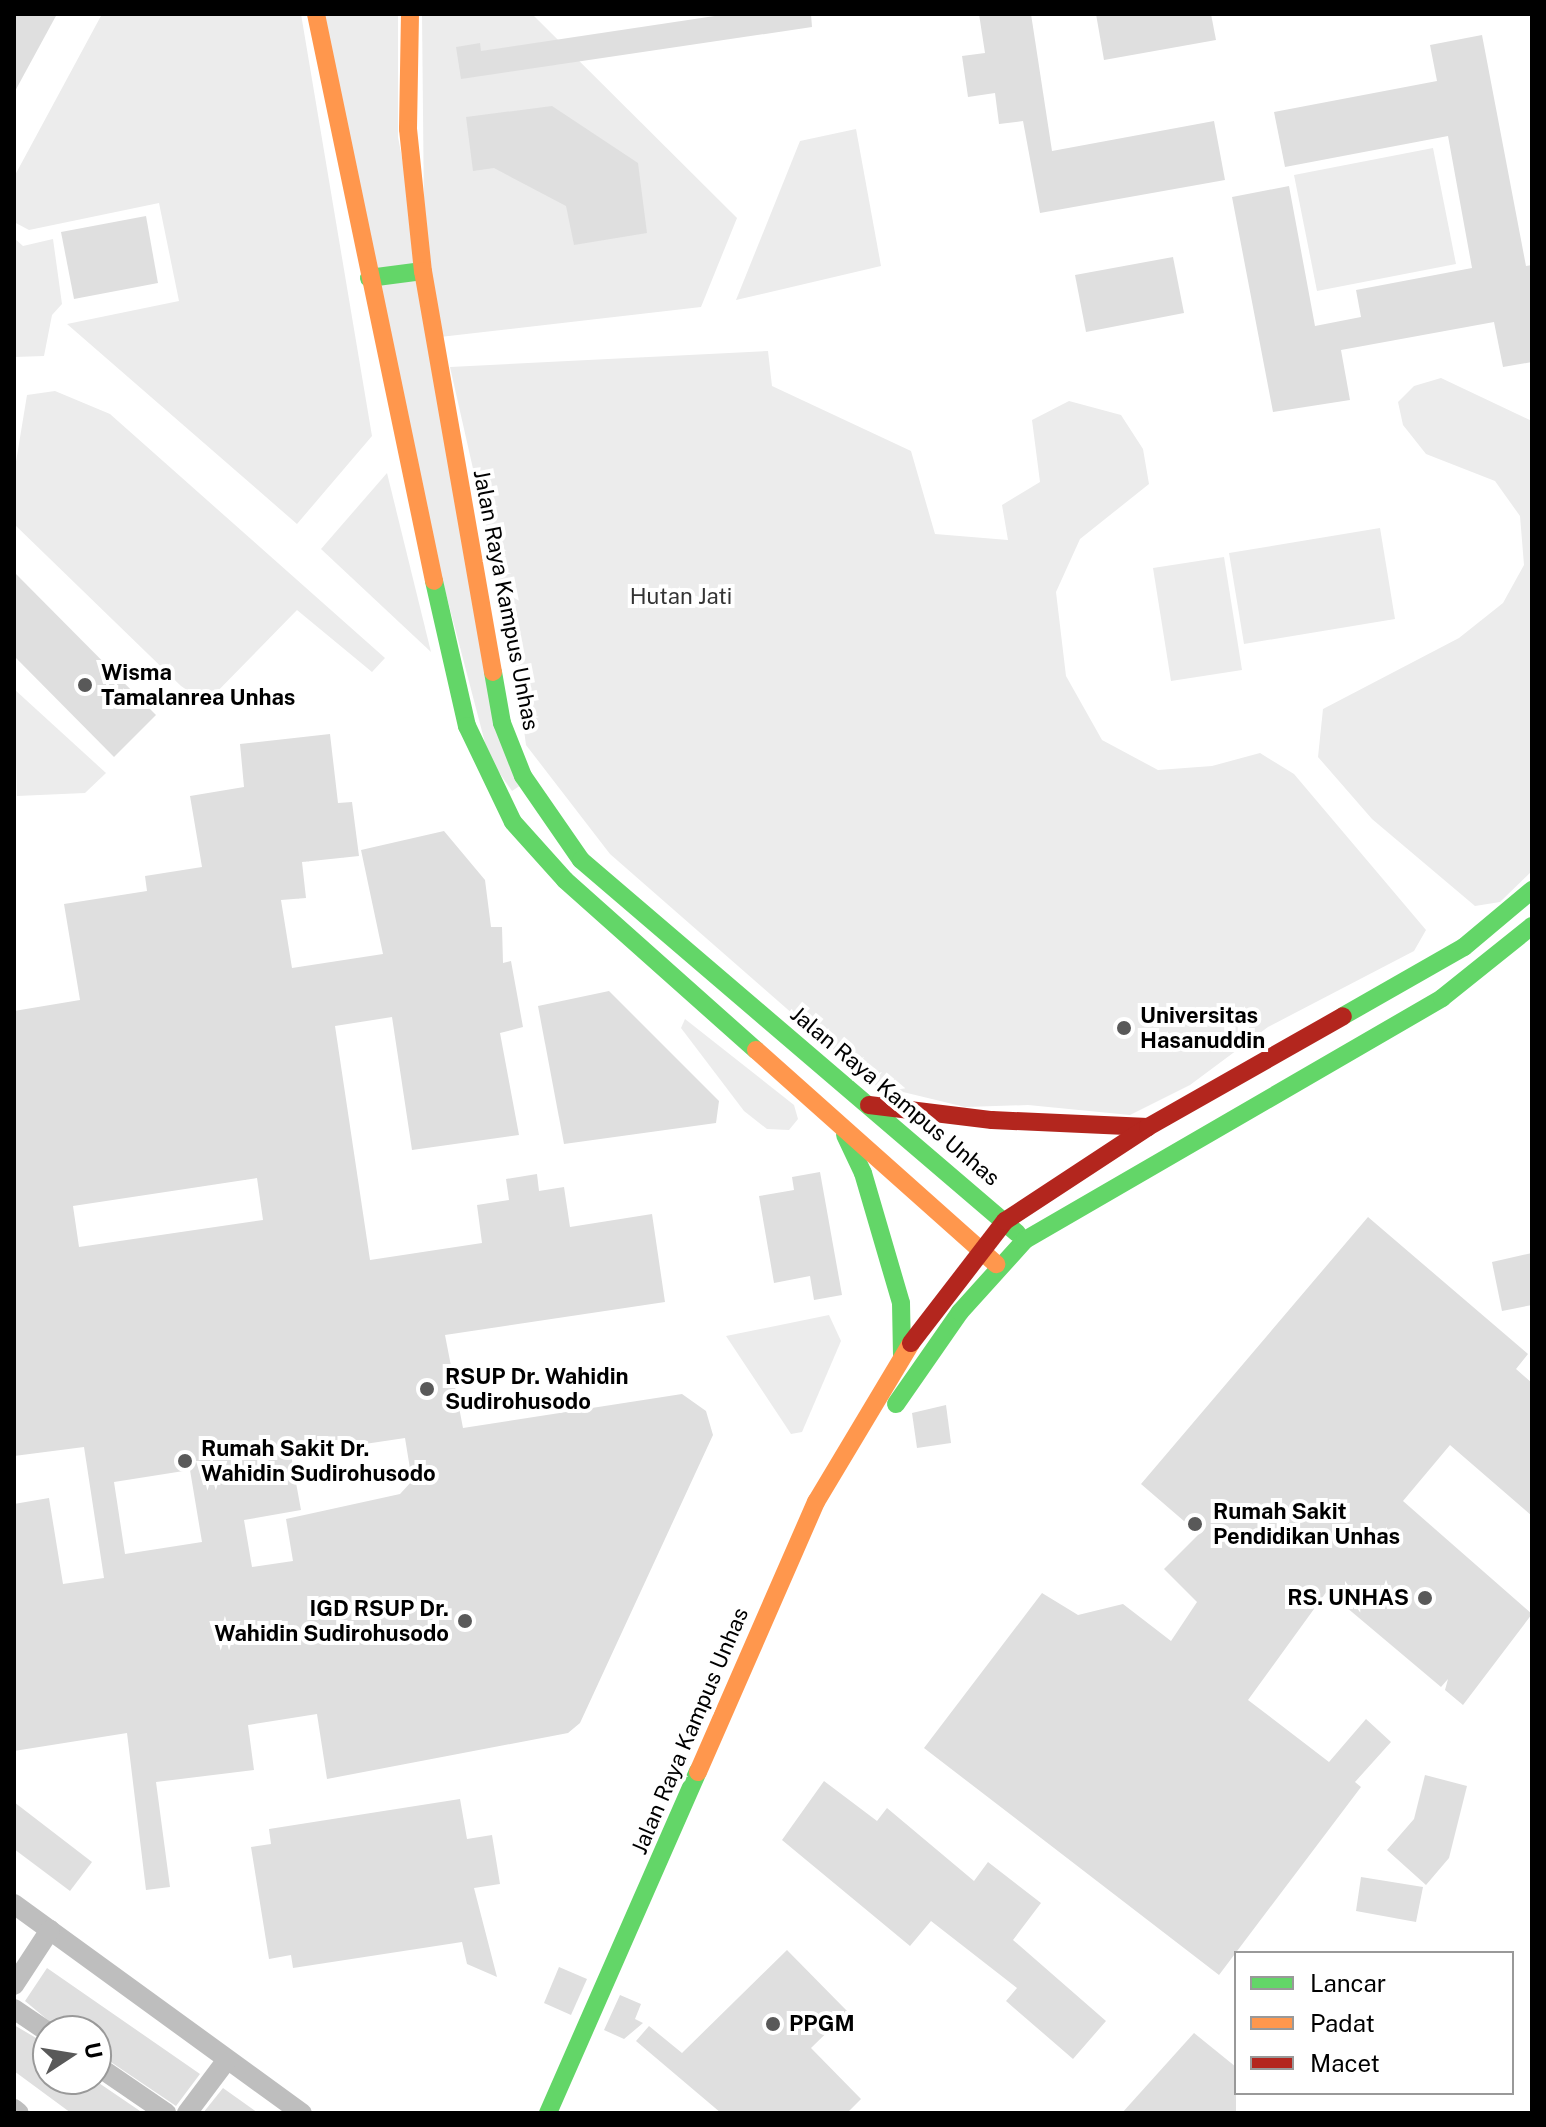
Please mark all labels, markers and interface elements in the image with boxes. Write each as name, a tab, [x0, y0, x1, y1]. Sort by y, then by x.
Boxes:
street label: Jalan Raya Kampus Unhas	[468, 467, 544, 733]
park label: Hutan Jati	[630, 584, 732, 610]
place label: Wisma Tamalanrea Unhas	[101, 659, 295, 710]
marker: Wisma Tamalanrea Unhas	[76, 676, 94, 694]
street label: Jalan Raya Kampus Unhas	[785, 1001, 1005, 1191]
place label: Universitas Hasanuddin	[1140, 1002, 1265, 1054]
marker: Universitas Hasanuddin	[1115, 1019, 1133, 1037]
place label: RSUP Dr. Wahidin Sudirohusodo	[445, 1363, 629, 1414]
marker: RSUP Dr. Wahidin Sudirohusodo	[416, 1378, 438, 1400]
place label: Rumah Sakit Dr. Wahidin Sudirohusodo	[201, 1435, 436, 1486]
marker: Rumah Sakit Dr. Wahidin Sudirohusodo	[176, 1452, 194, 1470]
place label: Rumah Sakit Pendidikan Unhas	[1213, 1498, 1400, 1550]
marker: Rumah Sakit Pendidikan Unhas	[1184, 1513, 1206, 1535]
place label: RS. UNHAS	[1287, 1585, 1409, 1611]
marker: RS. UNHAS	[1416, 1589, 1434, 1607]
place label: IGD RSUP Dr. Wahidin Sudirohusodo	[214, 1595, 449, 1646]
street label: Jalan Raya Kampus Unhas	[626, 1604, 754, 1858]
marker: IGD RSUP Dr. Wahidin Sudirohusodo	[456, 1612, 474, 1630]
legend	[1234, 1951, 1514, 2095]
text: Lancar	[1310, 1969, 1386, 1997]
text: Padat	[1310, 2009, 1375, 2037]
place label: PPGM	[789, 2011, 855, 2037]
north arrow	[32, 2015, 112, 2095]
marker: PPGM	[764, 2015, 782, 2033]
text: U	[79, 2040, 108, 2061]
text: Macet	[1310, 2049, 1380, 2077]

